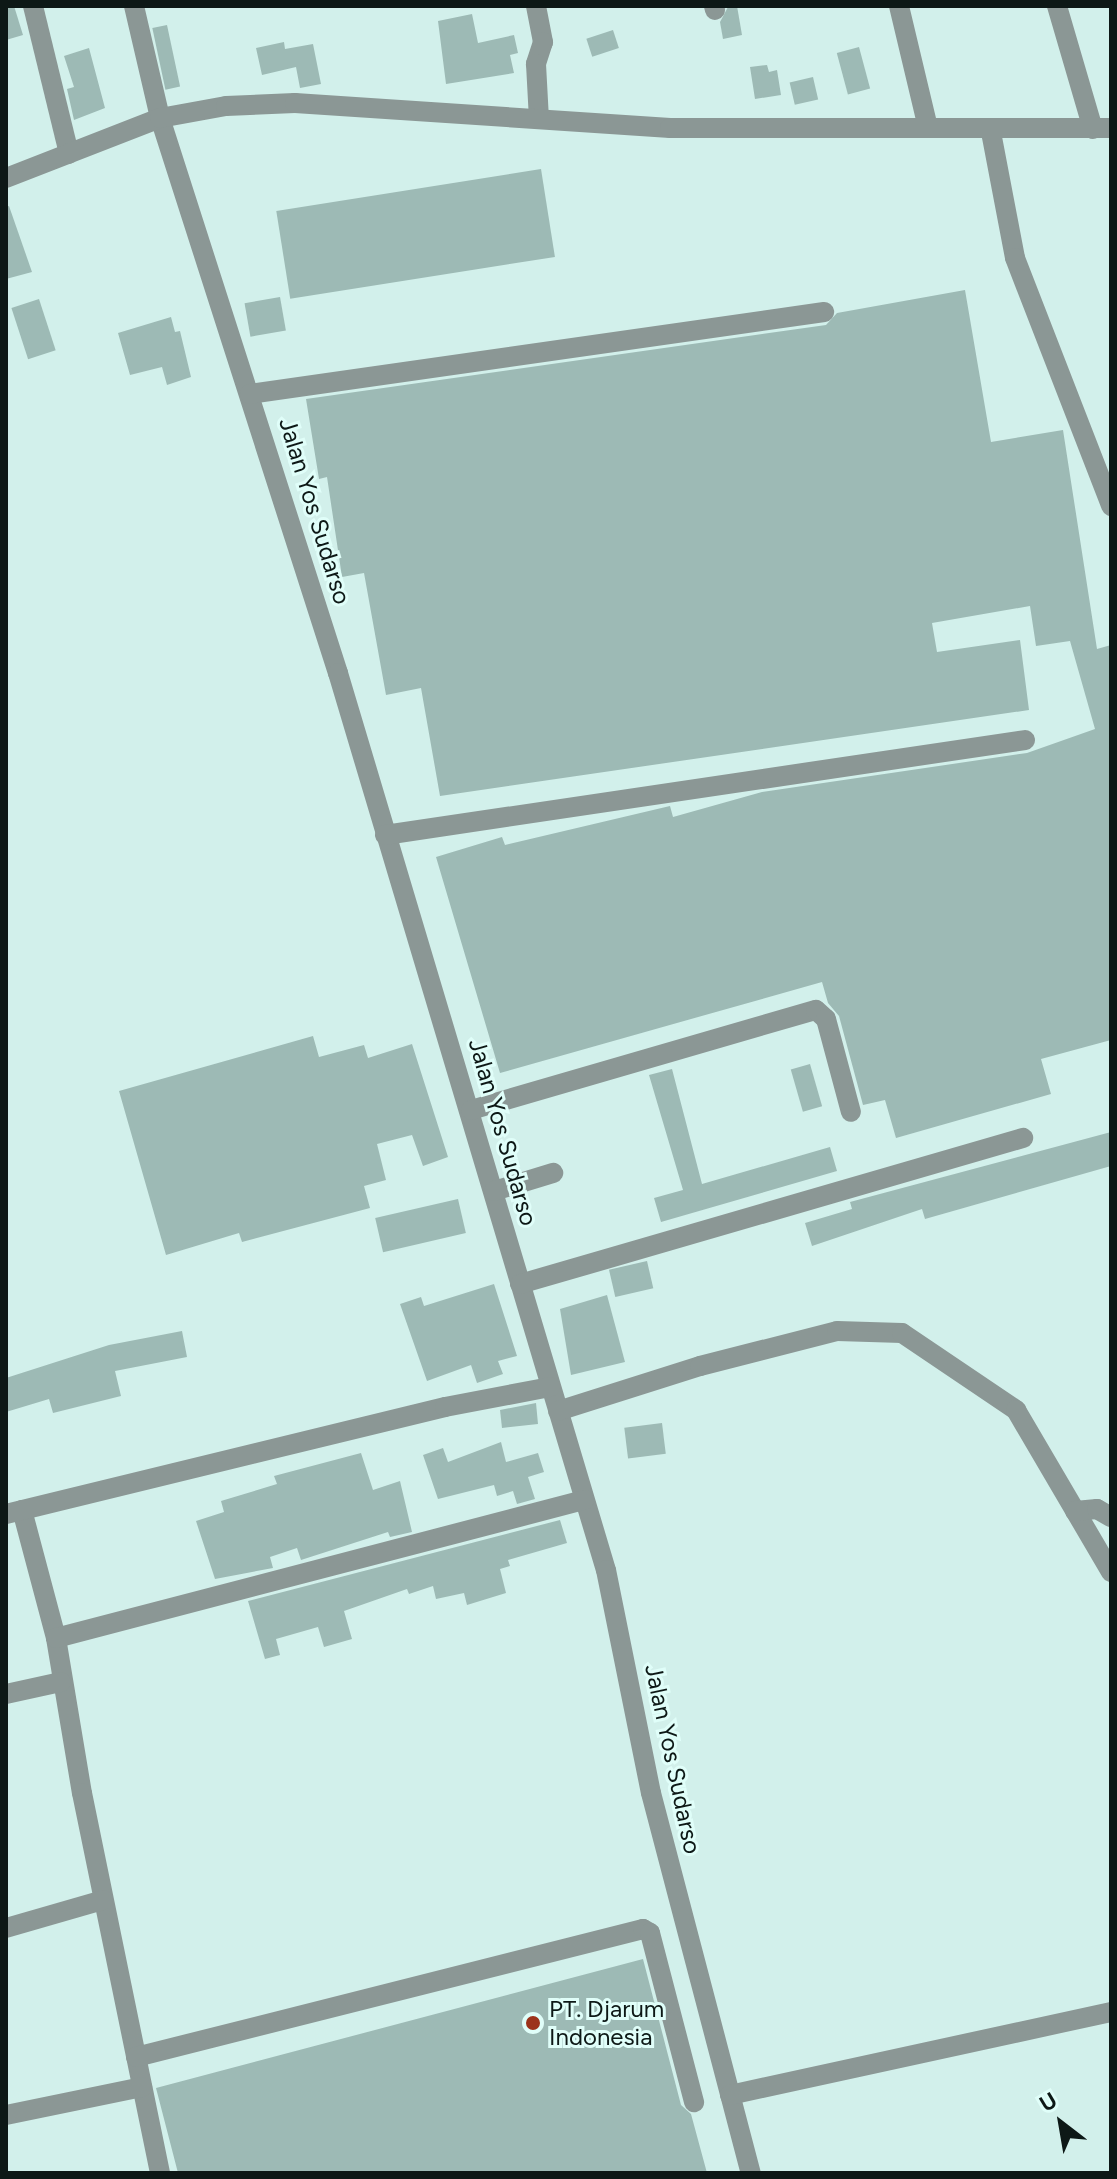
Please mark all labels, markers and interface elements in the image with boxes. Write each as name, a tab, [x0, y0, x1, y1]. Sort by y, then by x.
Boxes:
street label: Jalan Yos Sudarso	[273, 414, 357, 608]
street label: Jalan Yos Sudarso	[463, 1035, 543, 1229]
street label: Jalan Yos Sudarso	[639, 1662, 707, 1856]
place label: PT. Djarum Indonesia	[549, 1995, 664, 2051]
marker: PT. Djarum Indonesia	[524, 2014, 542, 2032]
north arrow	[1021, 2083, 1101, 2163]
text: U	[1035, 2086, 1062, 2118]

